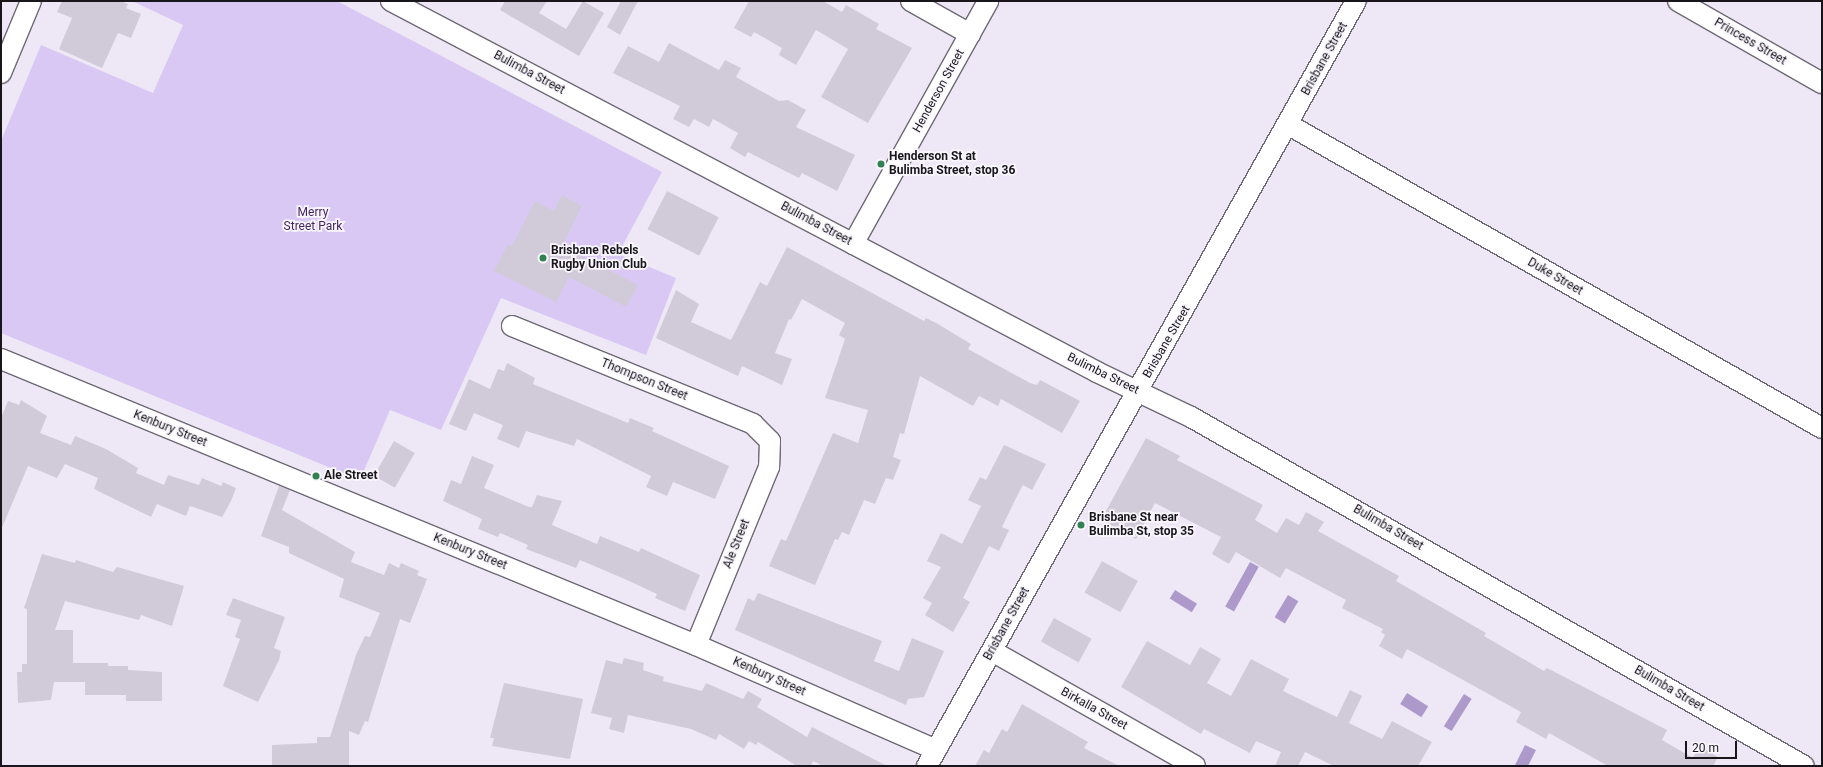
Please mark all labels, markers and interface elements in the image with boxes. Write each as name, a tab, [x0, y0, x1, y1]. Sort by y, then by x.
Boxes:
street label: Princess Street	[1711, 16, 1789, 68]
street label: Brisbane Street	[1299, 20, 1351, 98]
street label: Henderson Street	[910, 47, 968, 135]
street label: Bulimba Street	[491, 48, 567, 98]
place label: Henderson St at Bulimba Street, stop 36	[889, 150, 1015, 178]
marker: Henderson St at Bulimba Street, stop 36	[876, 159, 886, 169]
street label: Bulimba Street	[778, 199, 854, 249]
park label: Merry Street Park	[284, 206, 342, 234]
place label: Brisbane Rebels Rugby Union Club	[551, 244, 647, 272]
marker: Brisbane Rebels Rugby Union Club	[538, 253, 548, 263]
street label: Duke Street	[1525, 255, 1585, 299]
street label: Brisbane Street	[1140, 303, 1194, 381]
street label: Bulimba Street	[1065, 350, 1141, 398]
street label: Thompson Street	[599, 356, 689, 404]
street label: Kenbury Street	[131, 408, 209, 450]
place label: Ale Street	[324, 469, 377, 483]
marker: Ale Street	[311, 471, 321, 481]
street label: Bulimba Street	[1350, 502, 1426, 554]
place label: Brisbane St near Bulimba St, stop 35	[1089, 511, 1194, 539]
street label: Ale Street	[721, 517, 753, 571]
marker: Brisbane St near Bulimba St, stop 35	[1076, 520, 1086, 530]
street label: Kenbury Street	[431, 531, 509, 573]
street label: Brisbane Street	[981, 585, 1033, 663]
street label: Kenbury Street	[730, 655, 808, 699]
street label: Bulimba Street	[1631, 663, 1707, 715]
street label: Birkalla Street	[1058, 685, 1130, 733]
scale bar	[1687, 733, 1739, 759]
text: 20 m	[1692, 741, 1719, 755]

